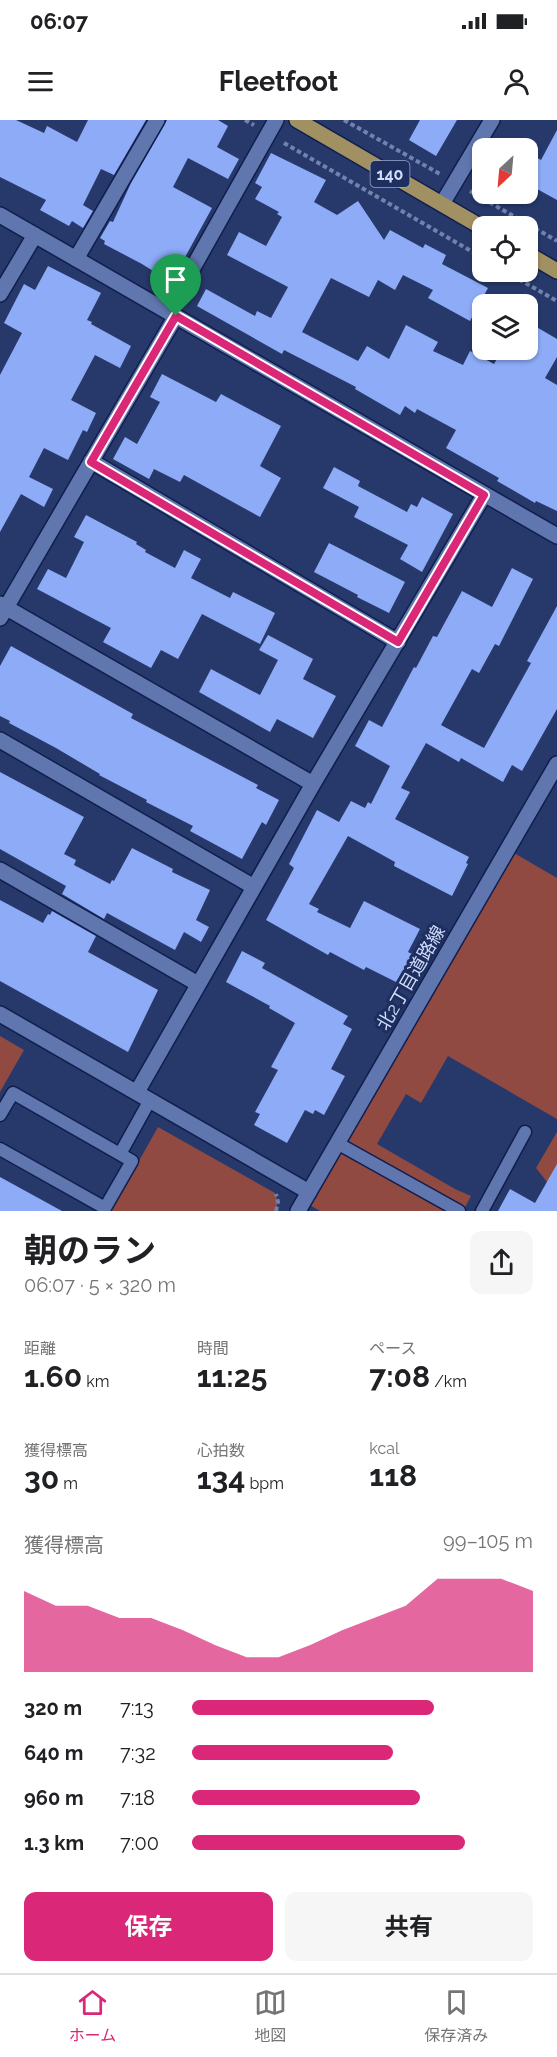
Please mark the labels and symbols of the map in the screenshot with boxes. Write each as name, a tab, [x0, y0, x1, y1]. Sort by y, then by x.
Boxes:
north arrow	[472, 138, 538, 204]
road number: 140	[370, 161, 410, 187]
pin	[150, 254, 201, 316]
street label: 北2丁目道路線	[372, 922, 449, 1034]

